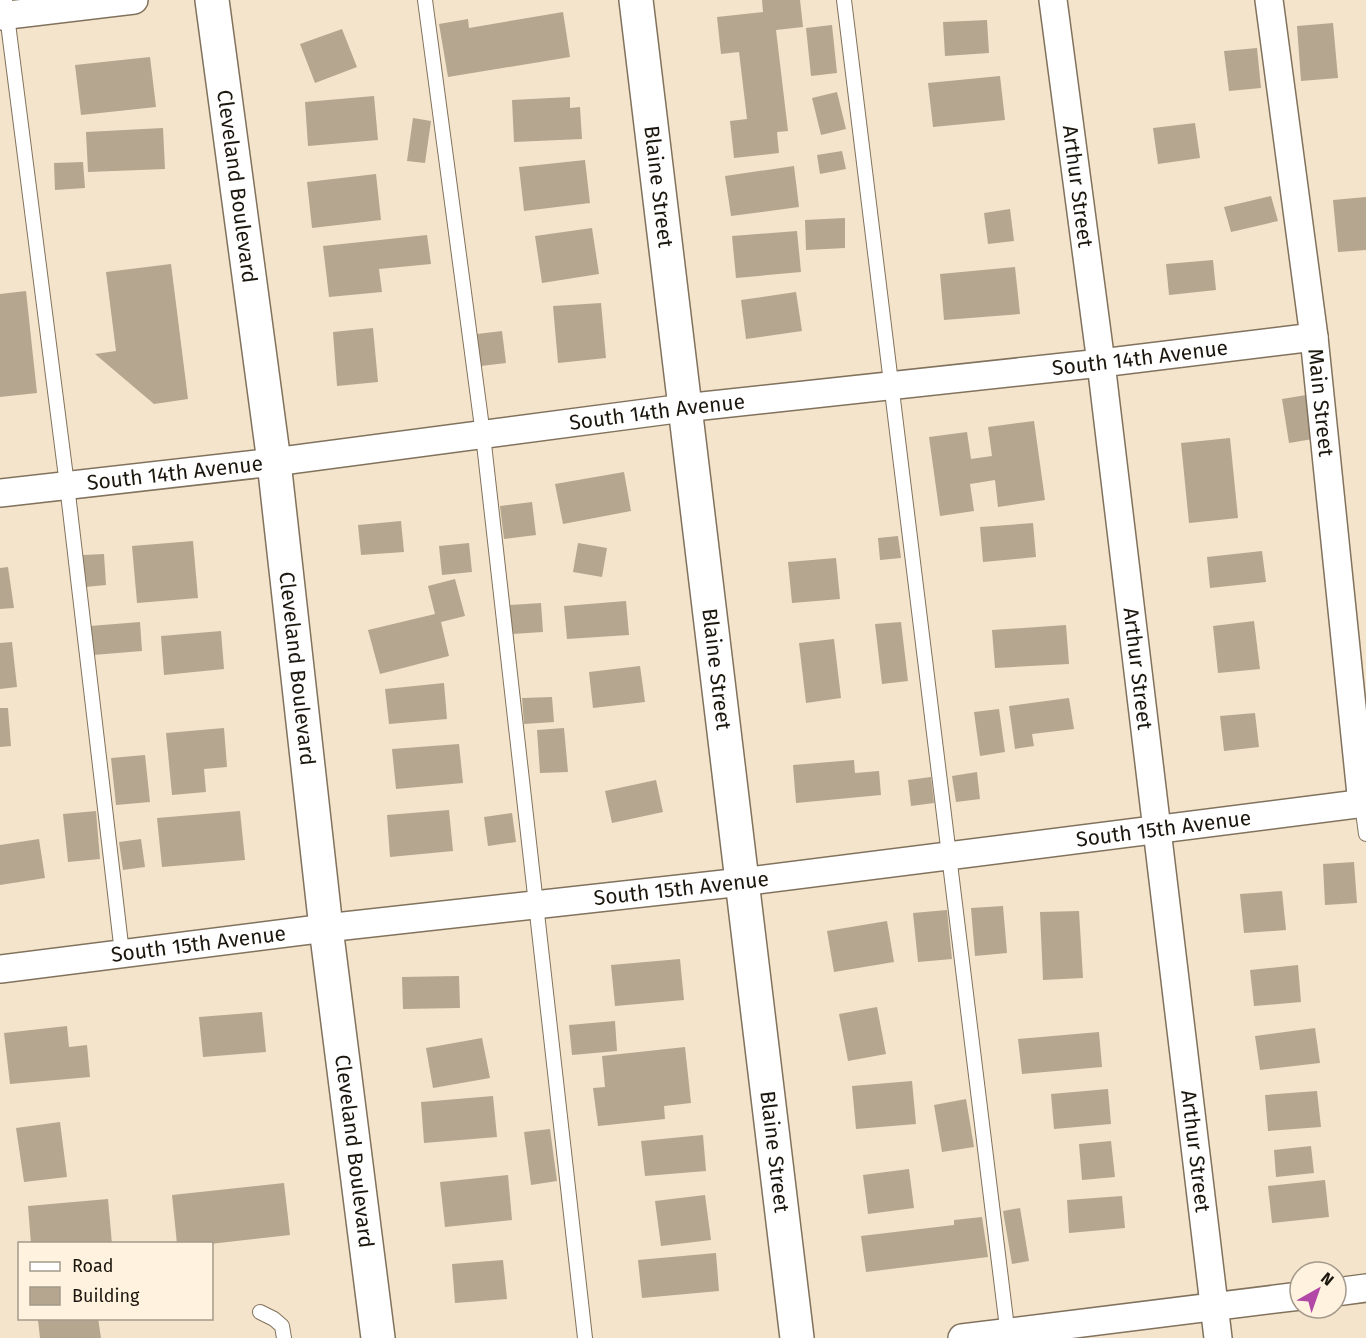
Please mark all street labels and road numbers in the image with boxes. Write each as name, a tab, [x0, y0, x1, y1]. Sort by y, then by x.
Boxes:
street label: Cleveland Boulevard	[211, 88, 263, 285]
street label: Blaine Street	[638, 124, 679, 249]
street label: Arthur Street	[1057, 124, 1099, 249]
street label: South 14th Avenue	[1051, 335, 1229, 381]
street label: Main Street	[1302, 347, 1339, 458]
street label: South 14th Avenue	[568, 389, 746, 436]
street label: South 14th Avenue	[86, 450, 264, 496]
street label: Cleveland Boulevard	[273, 570, 321, 767]
street label: Arthur Street	[1117, 606, 1158, 732]
street label: Blaine Street	[696, 607, 737, 732]
street label: South 15th Avenue	[1075, 805, 1253, 853]
street label: South 15th Avenue	[592, 866, 770, 911]
street label: South 15th Avenue	[109, 920, 287, 968]
street label: Cleveland Boulevard	[329, 1053, 379, 1249]
street label: Blaine Street	[754, 1089, 795, 1215]
street label: Arthur Street	[1175, 1089, 1216, 1214]

